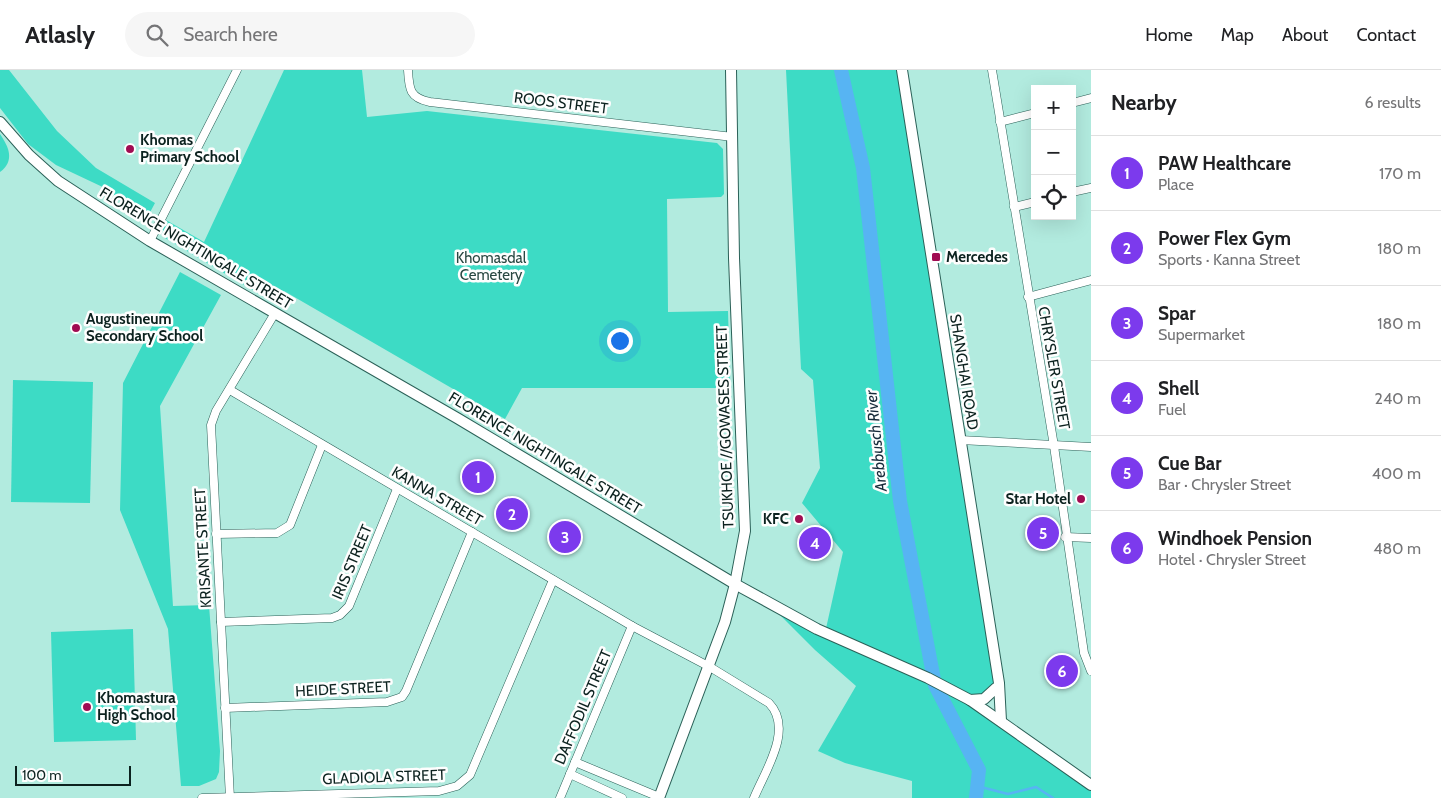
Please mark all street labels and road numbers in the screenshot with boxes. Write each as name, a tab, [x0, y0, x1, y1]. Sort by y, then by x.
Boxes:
street label: ROOS STREET	[513, 88, 609, 118]
street label: FLORENCE NIGHTINGALE STREET	[96, 183, 296, 313]
street label: CHRYSLER STREET	[1034, 305, 1074, 431]
street label: SHANGHAI ROAD	[946, 313, 982, 431]
street label: TSUKHOE //GOWASES STREET	[712, 325, 738, 529]
street label: FLORENCE NIGHTINGALE STREET	[445, 388, 645, 518]
street label: KANNA STREET	[388, 463, 486, 529]
street label: KRISANTE STREET	[191, 488, 215, 608]
street label: IRIS STREET	[328, 522, 376, 602]
street label: DAFFODIL STREET	[551, 647, 615, 767]
street label: HEIDE STREET	[295, 678, 391, 700]
street label: GLADIOLA STREET	[322, 766, 446, 788]

